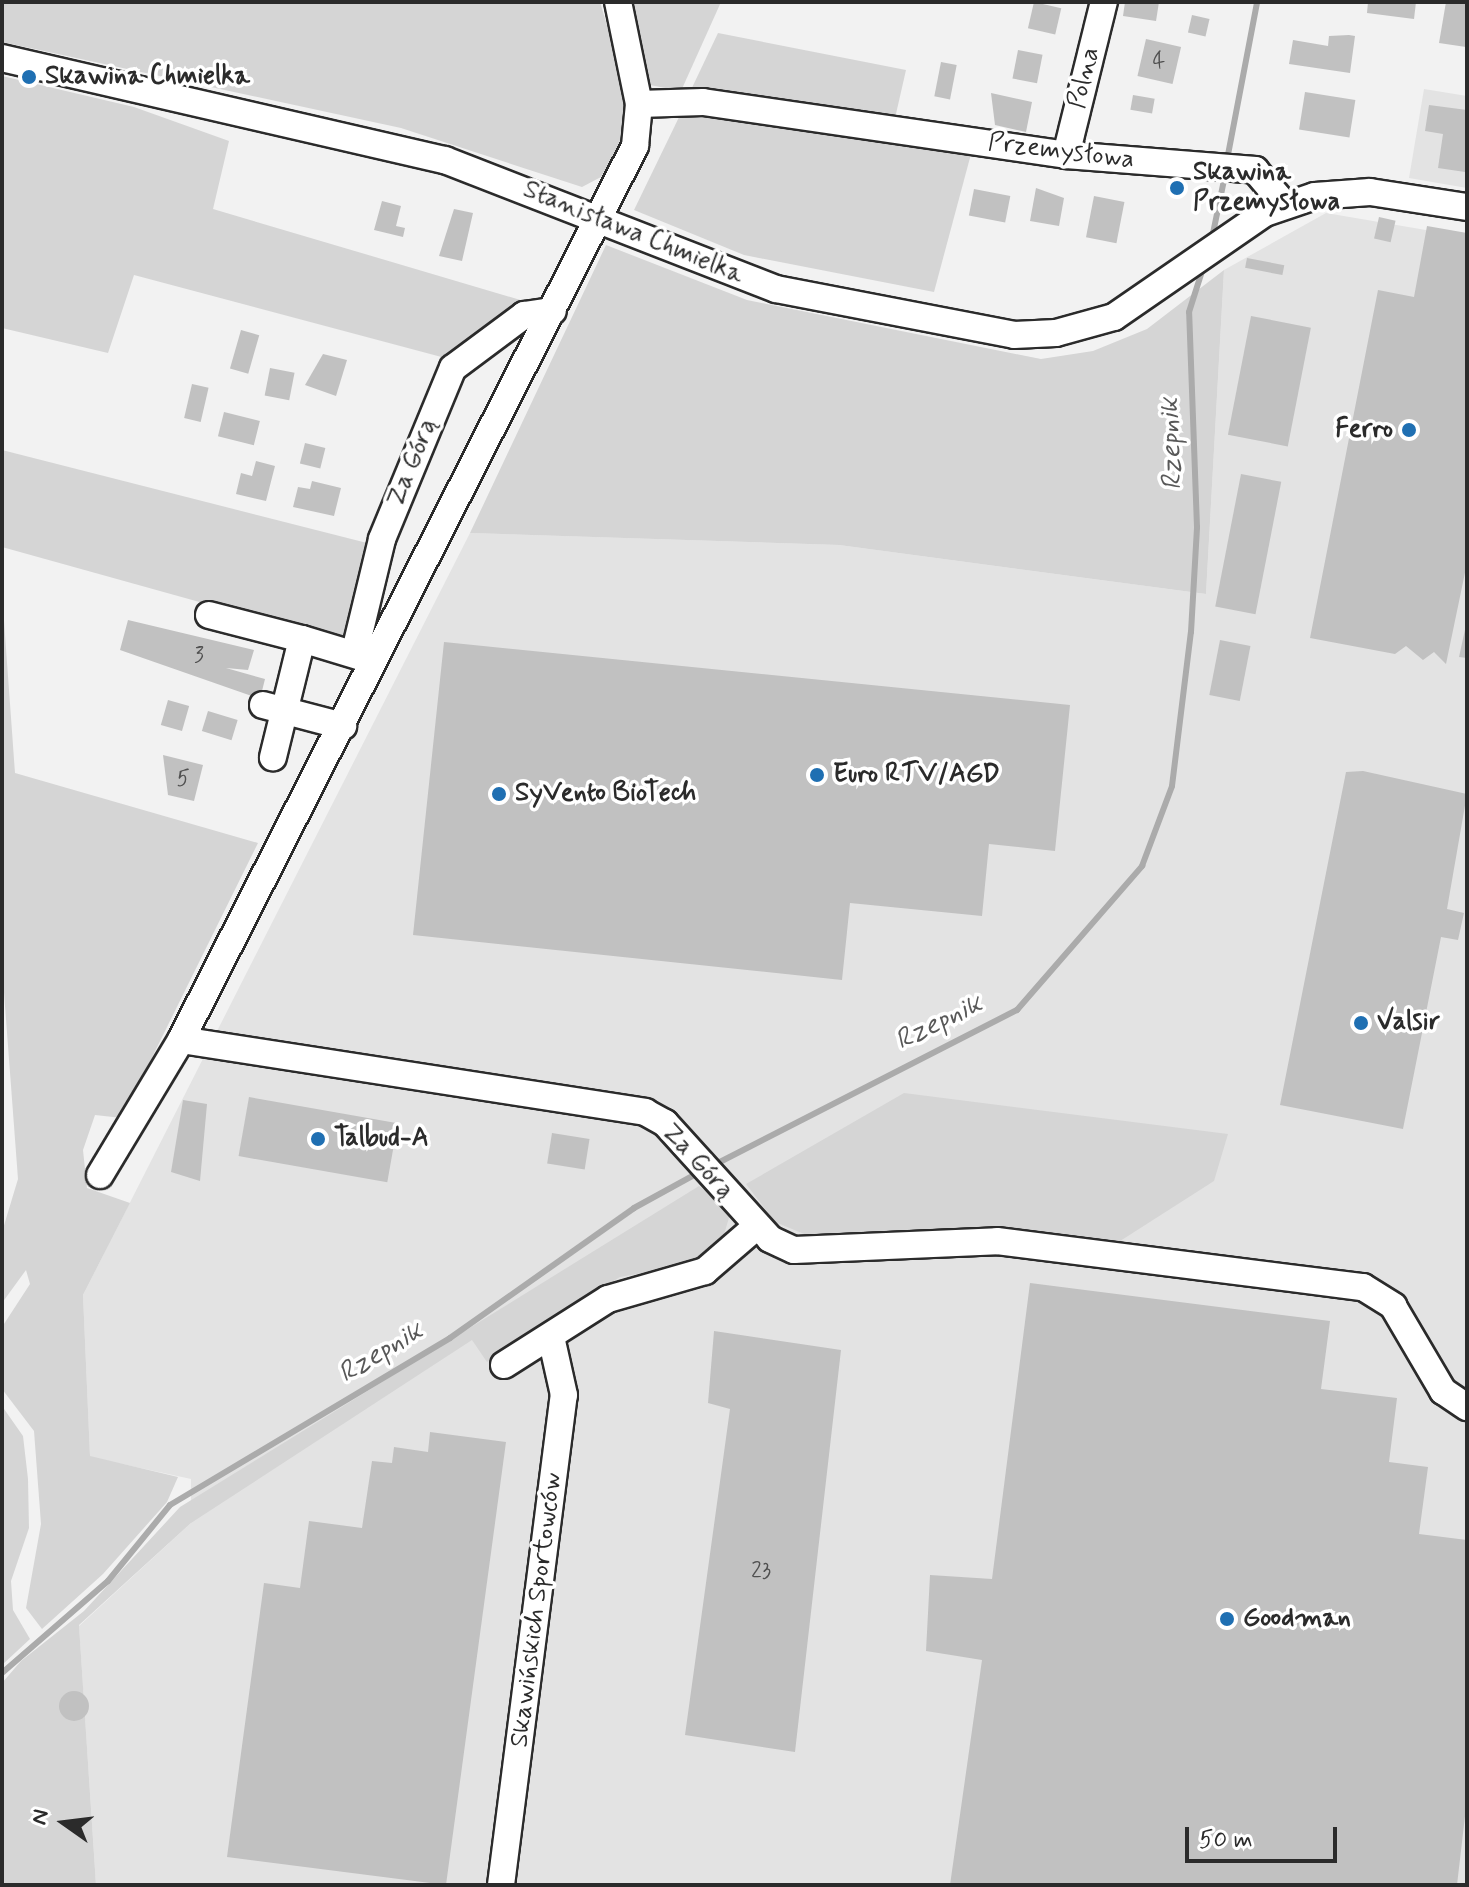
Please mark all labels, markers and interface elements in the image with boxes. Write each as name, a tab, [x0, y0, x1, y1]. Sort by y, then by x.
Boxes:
street label: Polna	[1062, 44, 1108, 112]
house number: 4	[1153, 49, 1165, 75]
place label: Skawina Chmielka	[45, 61, 264, 93]
marker: Skawina Chmielka	[20, 68, 38, 86]
street label: Przemysłowa	[986, 128, 1136, 176]
place label: Skawina Przemysłowa	[1193, 157, 1340, 218]
street label: Stanisława Chmielka	[512, 172, 754, 294]
marker: Skawina Przemysłowa	[1168, 179, 1186, 197]
water label: Rzepnik	[1154, 397, 1190, 491]
street label: Za Górą	[381, 414, 445, 512]
place label: Ferro	[1335, 414, 1393, 446]
marker: Ferro	[1400, 421, 1418, 439]
house number: 3	[194, 644, 204, 670]
place label: Euro RTV/AGD	[833, 759, 1000, 791]
marker: Euro RTV/AGD	[808, 766, 826, 784]
house number: 5	[176, 767, 190, 793]
place label: SyVento BioTech	[515, 778, 693, 810]
marker: SyVento BioTech	[490, 785, 508, 803]
water label: Rzepnik	[890, 988, 988, 1058]
place label: Valsir	[1377, 1007, 1440, 1039]
marker: Valsir	[1352, 1014, 1370, 1032]
street label: Za Górą	[654, 1118, 740, 1206]
place label: Talbud-A	[334, 1123, 429, 1155]
marker: Talbud-A	[309, 1130, 327, 1148]
water label: Rzepnik	[333, 1315, 429, 1391]
street label: Skawińskich Sportowców	[505, 1471, 569, 1749]
house number: 23	[751, 1559, 771, 1585]
place label: Goodman	[1243, 1603, 1351, 1635]
marker: Goodman	[1218, 1610, 1236, 1628]
north arrow	[24, 1783, 104, 1863]
text: N	[25, 1807, 56, 1828]
scale bar	[1189, 1811, 1341, 1861]
text: 50 m	[1199, 1825, 1253, 1856]

